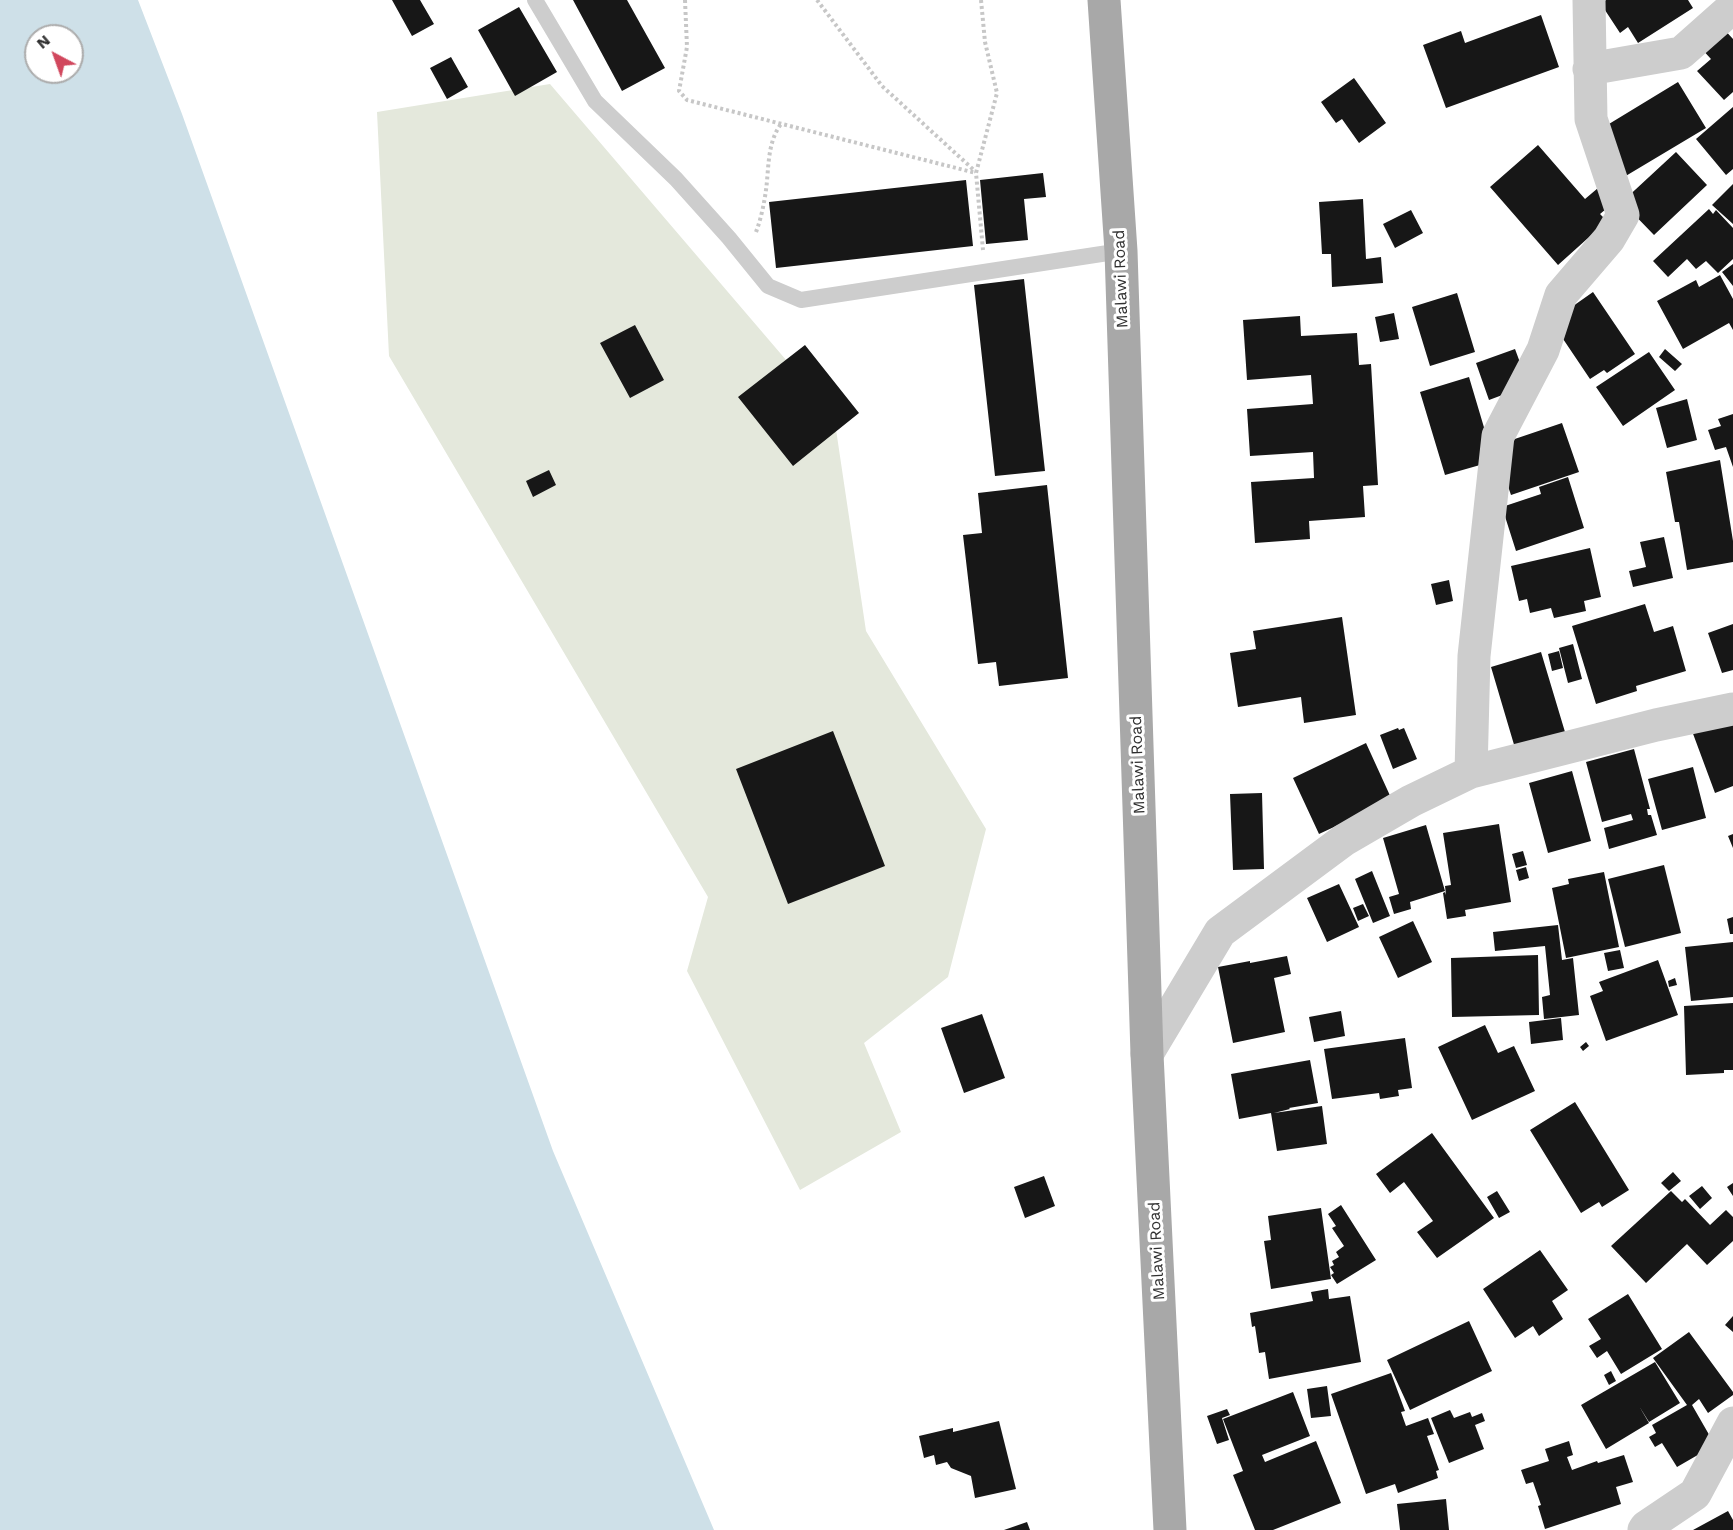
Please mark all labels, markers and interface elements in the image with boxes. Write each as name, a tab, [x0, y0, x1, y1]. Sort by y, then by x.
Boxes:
north arrow	[24, 24, 84, 84]
text: N	[32, 30, 54, 53]
street label: Malawi Road	[1110, 229, 1132, 329]
street label: Malawi Road	[1127, 715, 1149, 815]
street label: Malawi Road	[1145, 1201, 1169, 1301]

